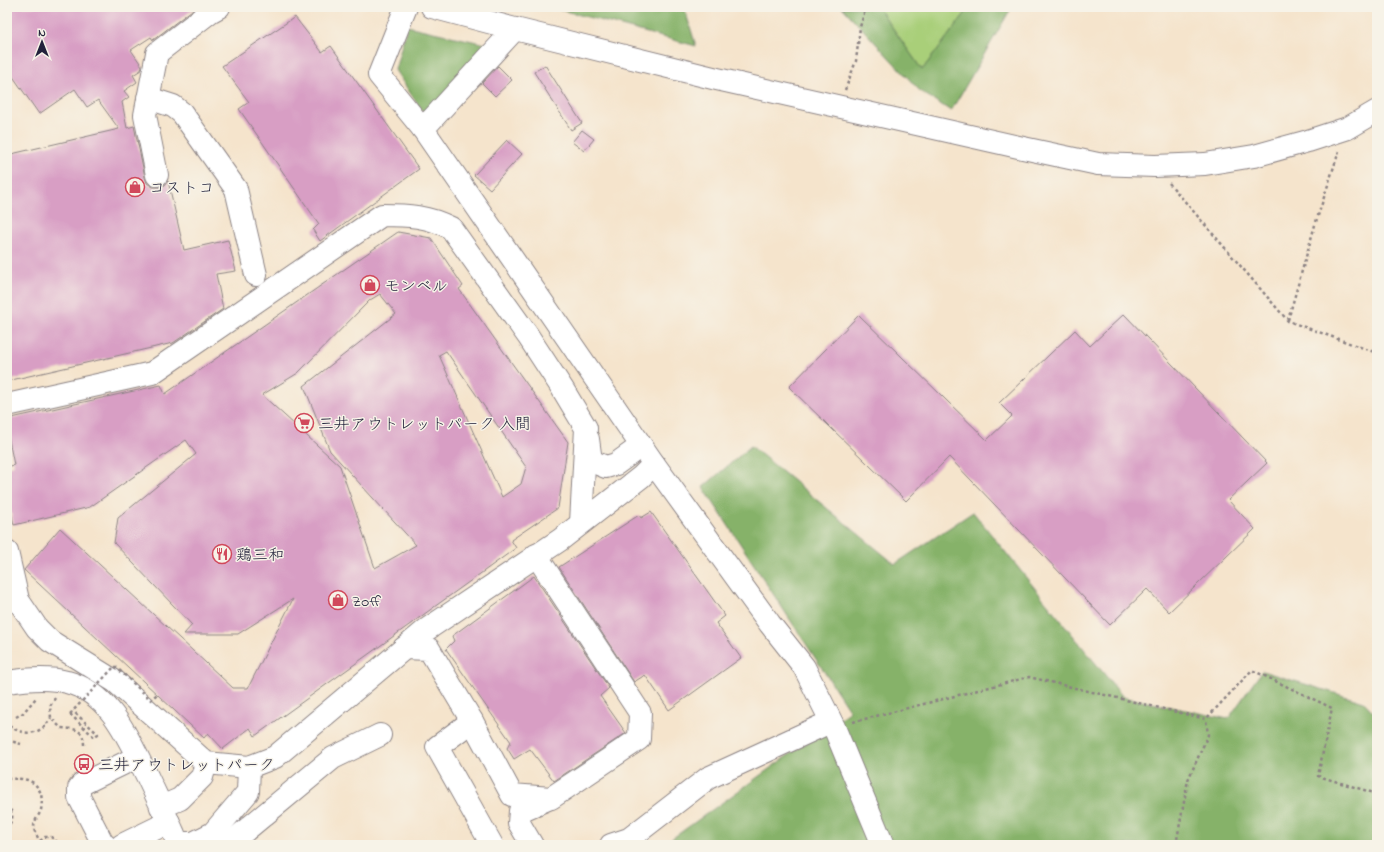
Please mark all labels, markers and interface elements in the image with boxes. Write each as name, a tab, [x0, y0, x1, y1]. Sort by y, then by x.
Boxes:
north arrow	[22, 22, 62, 62]
text: N	[38, 25, 46, 41]
shop icon: コストコ	[124, 176, 146, 198]
place label: コストコ	[149, 177, 214, 201]
shop icon: モンベル	[359, 274, 381, 296]
place label: モンベル	[384, 275, 448, 299]
supermarket icon: 三井アウトレットパーク 入間	[293, 412, 315, 434]
place label: 三井アウトレットパーク 入間	[318, 413, 531, 437]
restaurant icon: 鶏三和	[211, 543, 233, 565]
place label: 鶏三和	[236, 544, 284, 568]
shop icon: Zoff	[327, 589, 349, 611]
place label: Zoff	[352, 590, 381, 614]
bus stop icon: 三井アウトレットパーク	[73, 753, 95, 775]
place label: 三井アウトレットパーク	[98, 754, 275, 778]

